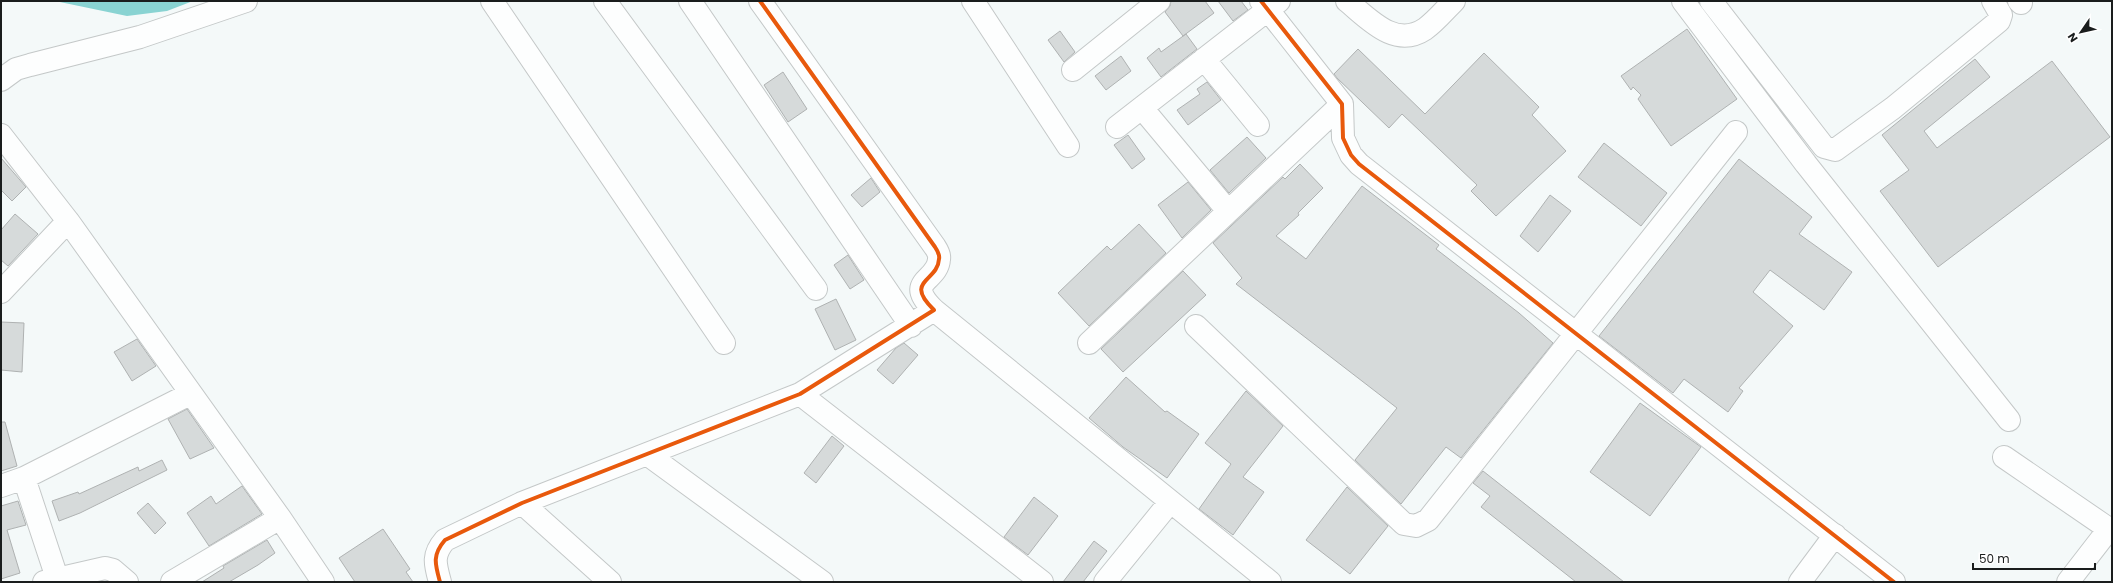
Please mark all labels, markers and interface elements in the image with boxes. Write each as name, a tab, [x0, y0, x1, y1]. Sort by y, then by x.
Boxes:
north arrow	[2061, 12, 2101, 52]
text: N	[2064, 30, 2082, 45]
scale bar	[1973, 545, 2095, 571]
text: 50 m	[1979, 550, 2010, 567]

